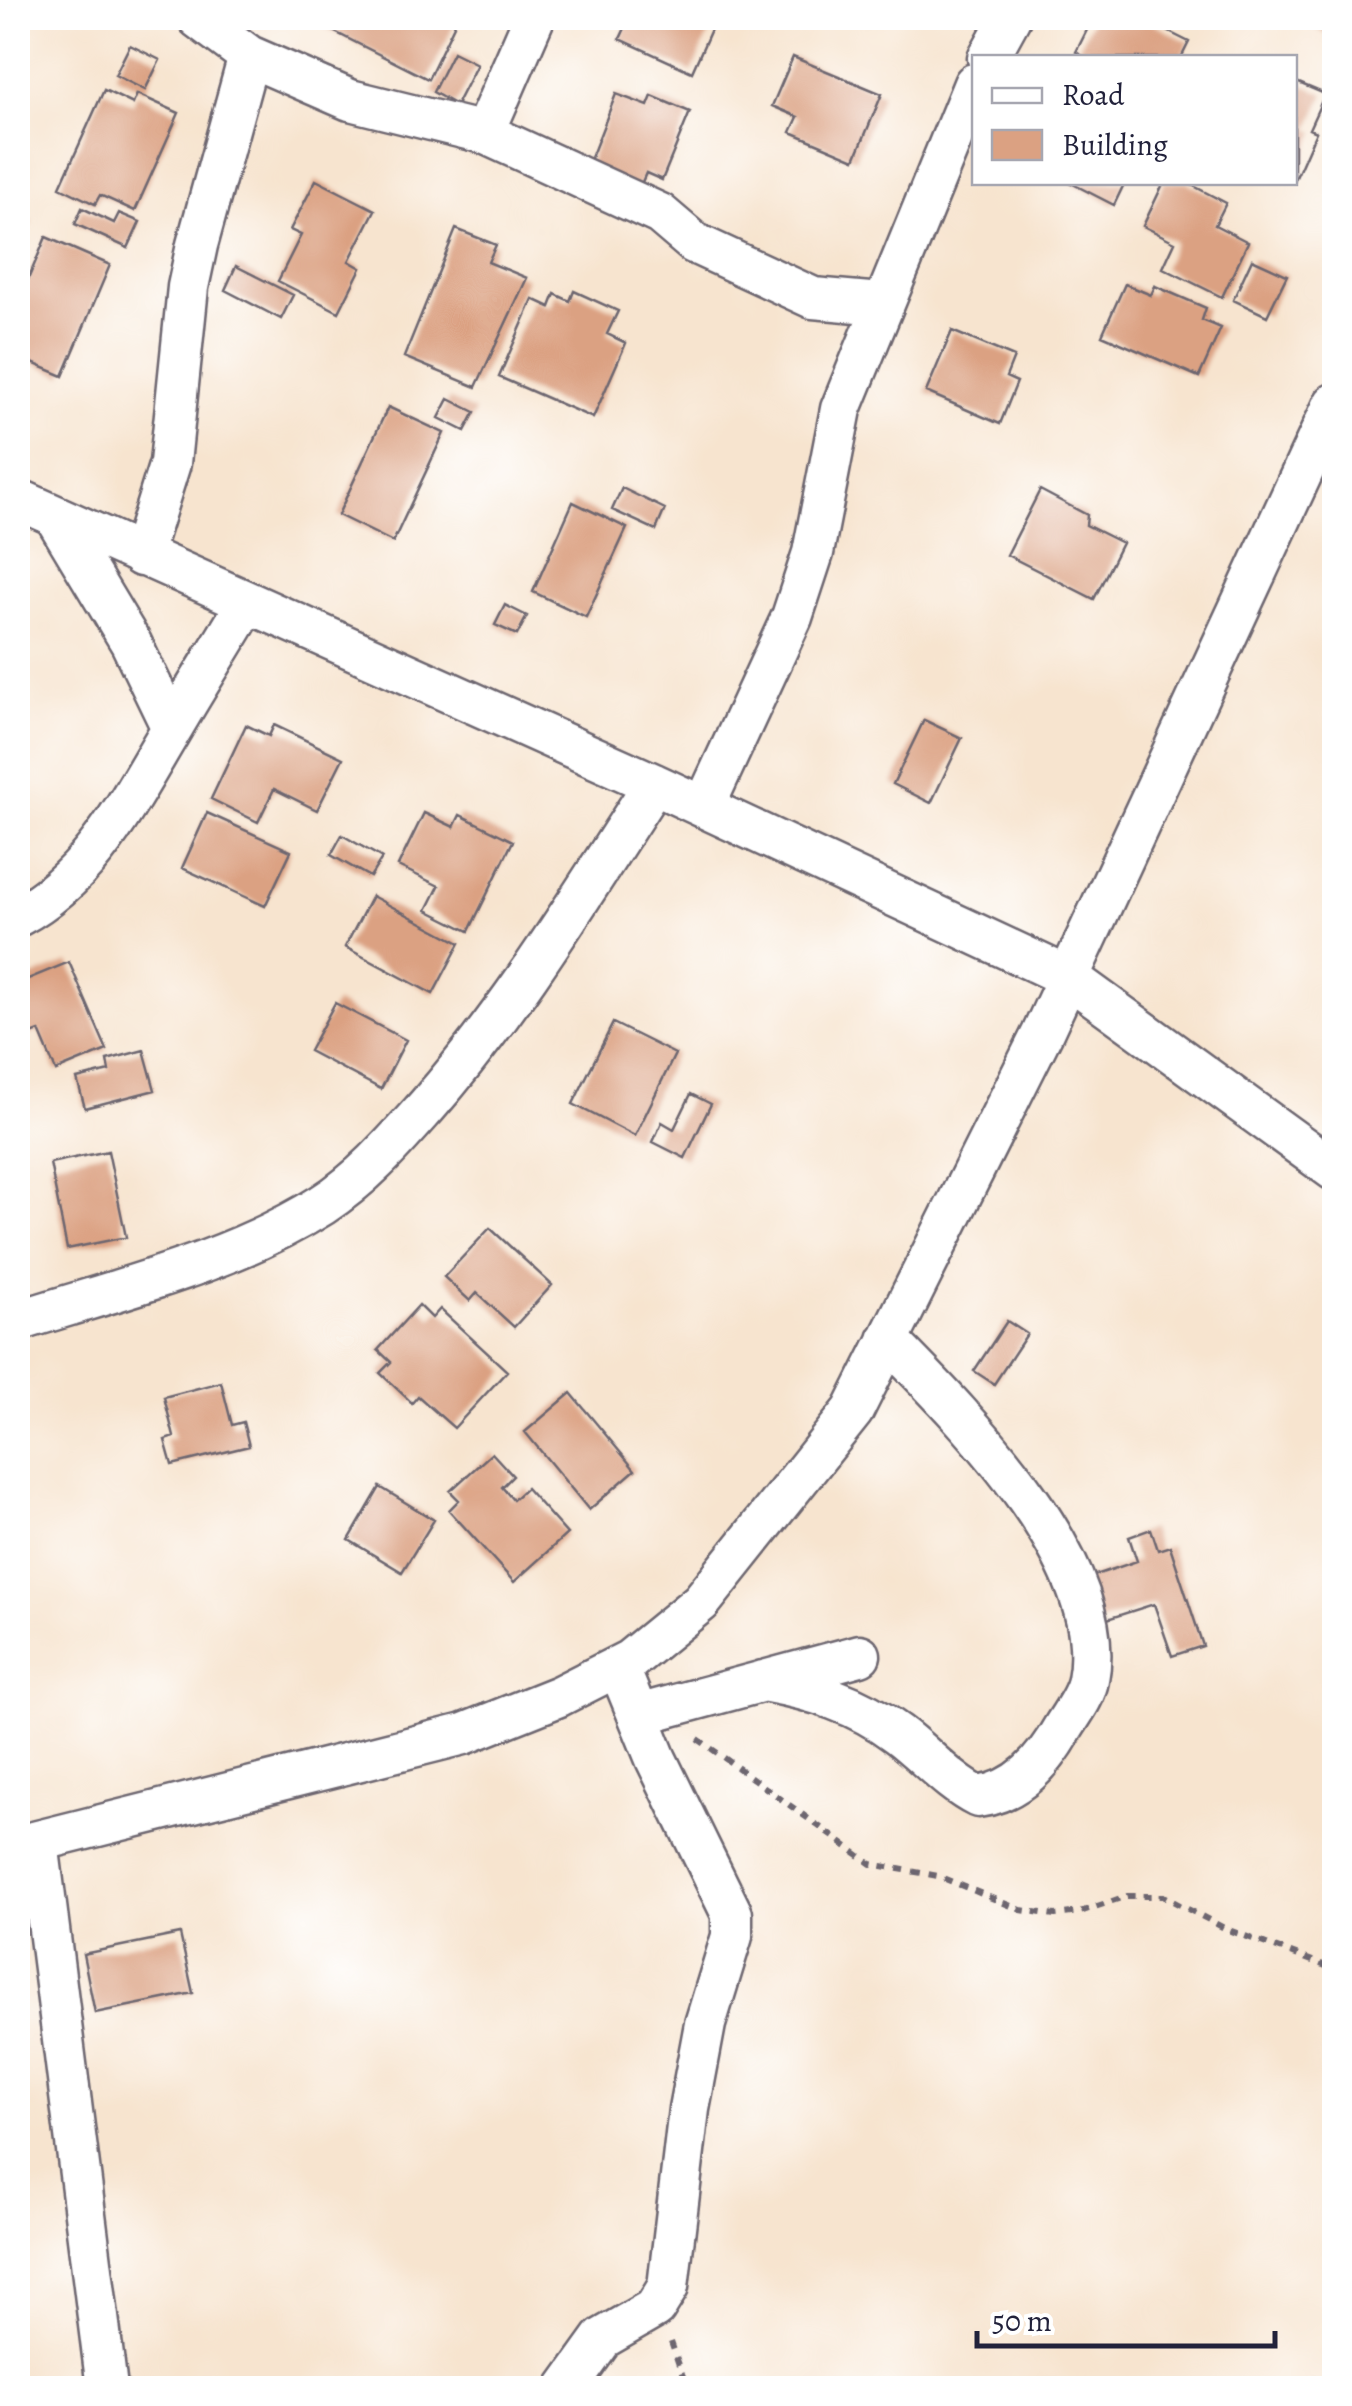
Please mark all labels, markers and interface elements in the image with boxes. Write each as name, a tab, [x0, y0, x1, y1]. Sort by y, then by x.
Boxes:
legend	[972, 55, 1297, 185]
text: Road	[1062, 75, 1125, 115]
text: Building	[1062, 125, 1168, 165]
scale bar	[977, 2286, 1274, 2348]
text: 50 m	[992, 2301, 1052, 2341]

